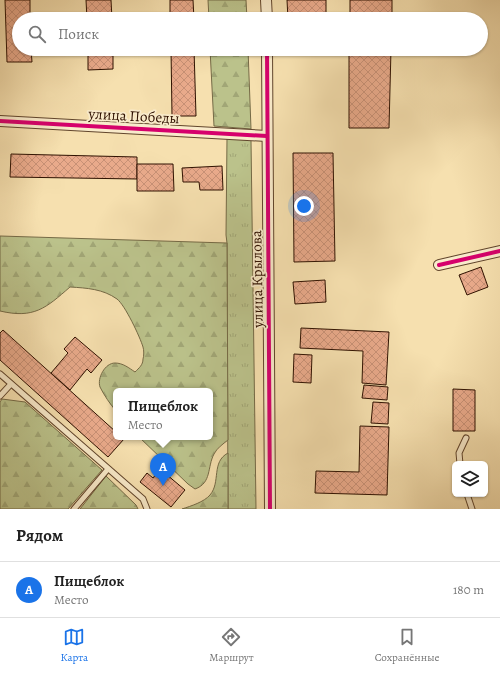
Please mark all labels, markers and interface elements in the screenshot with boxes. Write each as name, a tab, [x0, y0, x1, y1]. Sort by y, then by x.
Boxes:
search box	[12, 12, 488, 56]
icon: search	[26, 23, 48, 45]
text: Поиск	[58, 24, 99, 44]
street label: улица Победы	[87, 104, 180, 128]
your location	[294, 196, 314, 216]
street label: улица Крылова	[246, 230, 268, 329]
popup	[113, 388, 213, 440]
text: Пищеблок	[128, 396, 198, 416]
text: Место	[128, 416, 163, 433]
pin: A	[150, 453, 176, 486]
map controls	[452, 461, 488, 497]
button: layers	[452, 461, 488, 497]
text: Рядом	[16, 524, 63, 547]
text: Пищеблок	[54, 571, 124, 591]
text: A	[25, 581, 33, 598]
text: 180 m	[453, 581, 484, 598]
text: Место	[54, 591, 89, 608]
tab: Карта	[60, 626, 88, 665]
tab: Маршрут	[209, 626, 254, 665]
tab: Сохранённые	[375, 626, 440, 665]

